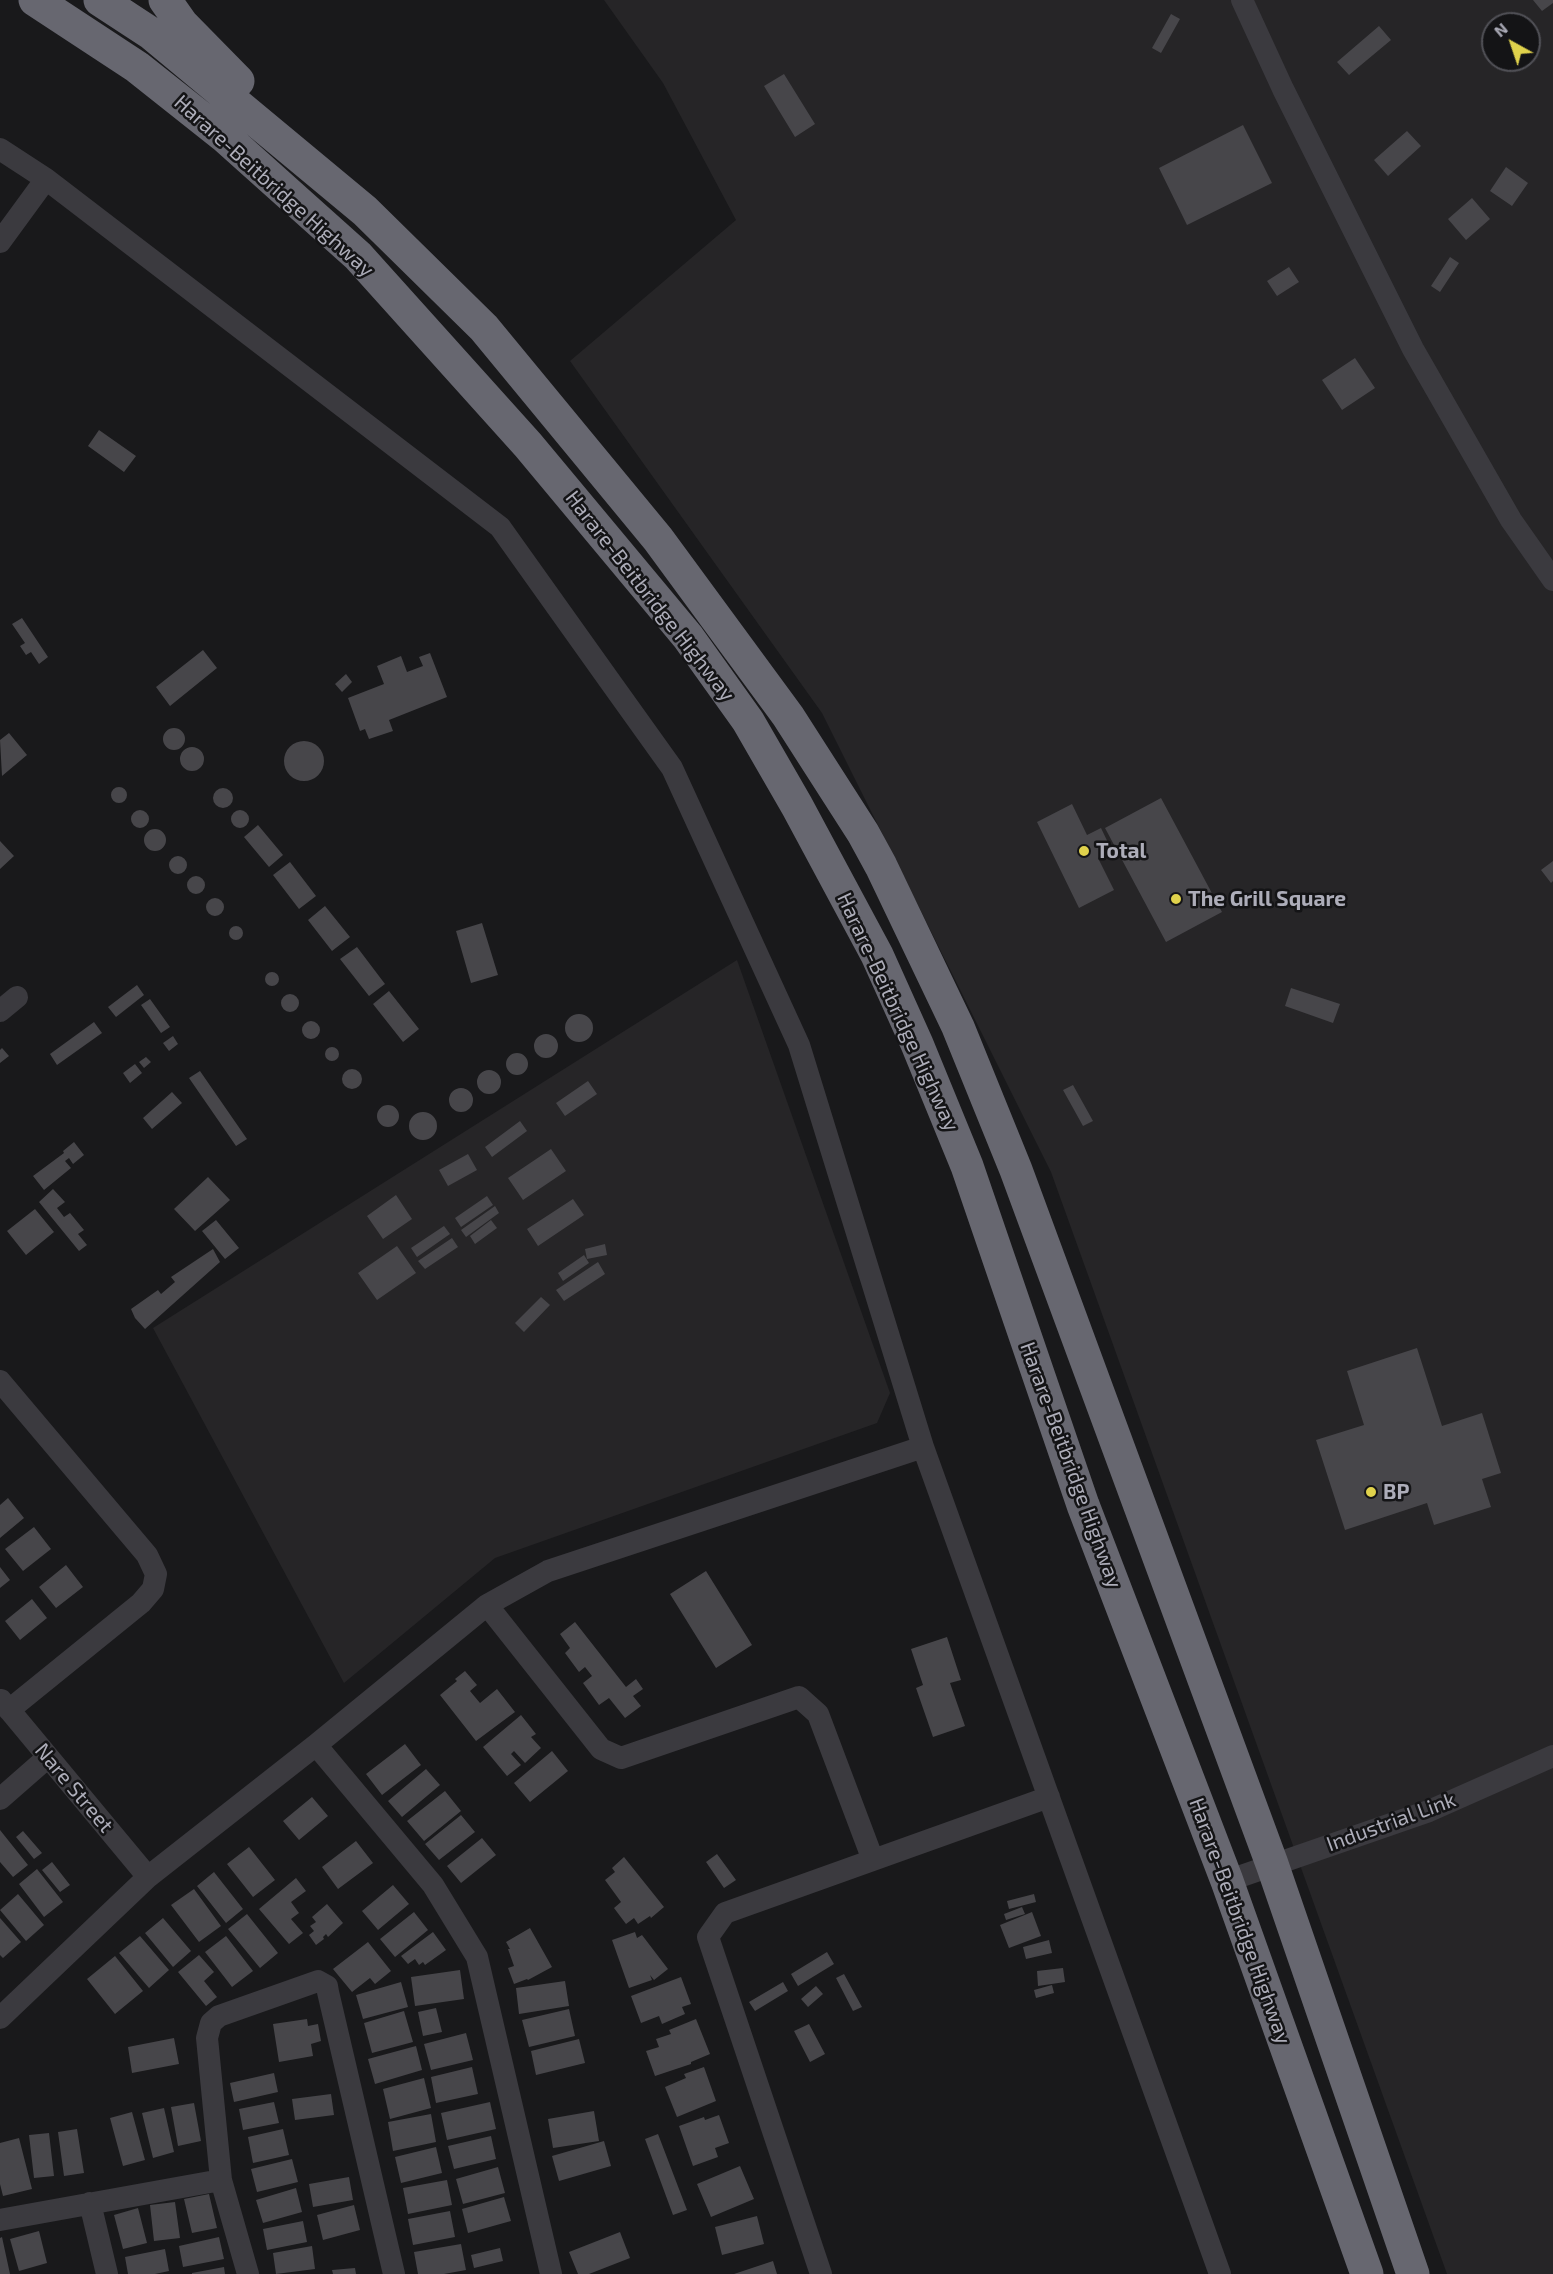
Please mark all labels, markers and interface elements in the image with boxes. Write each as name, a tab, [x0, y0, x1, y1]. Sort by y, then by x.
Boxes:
north arrow	[1481, 12, 1541, 72]
text: N	[1490, 18, 1511, 40]
street label: Harare-Beitbridge Highway	[169, 90, 379, 282]
street label: Harare-Beitbridge Highway	[560, 486, 740, 706]
place label: Total	[1096, 838, 1146, 864]
marker: Total	[1077, 844, 1091, 858]
place label: The Grill Square	[1188, 886, 1346, 912]
street label: Harare-Beitbridge Highway	[832, 889, 964, 1135]
marker: The Grill Square	[1169, 892, 1183, 906]
street label: Harare-Beitbridge Highway	[1015, 1338, 1127, 1592]
place label: BP	[1383, 1479, 1409, 1505]
marker: BP	[1364, 1485, 1378, 1499]
street label: Nare Street	[29, 1738, 119, 1838]
street label: Industrial Link	[1323, 1787, 1459, 1857]
street label: Harare-Beitbridge Highway	[1184, 1794, 1296, 2048]

